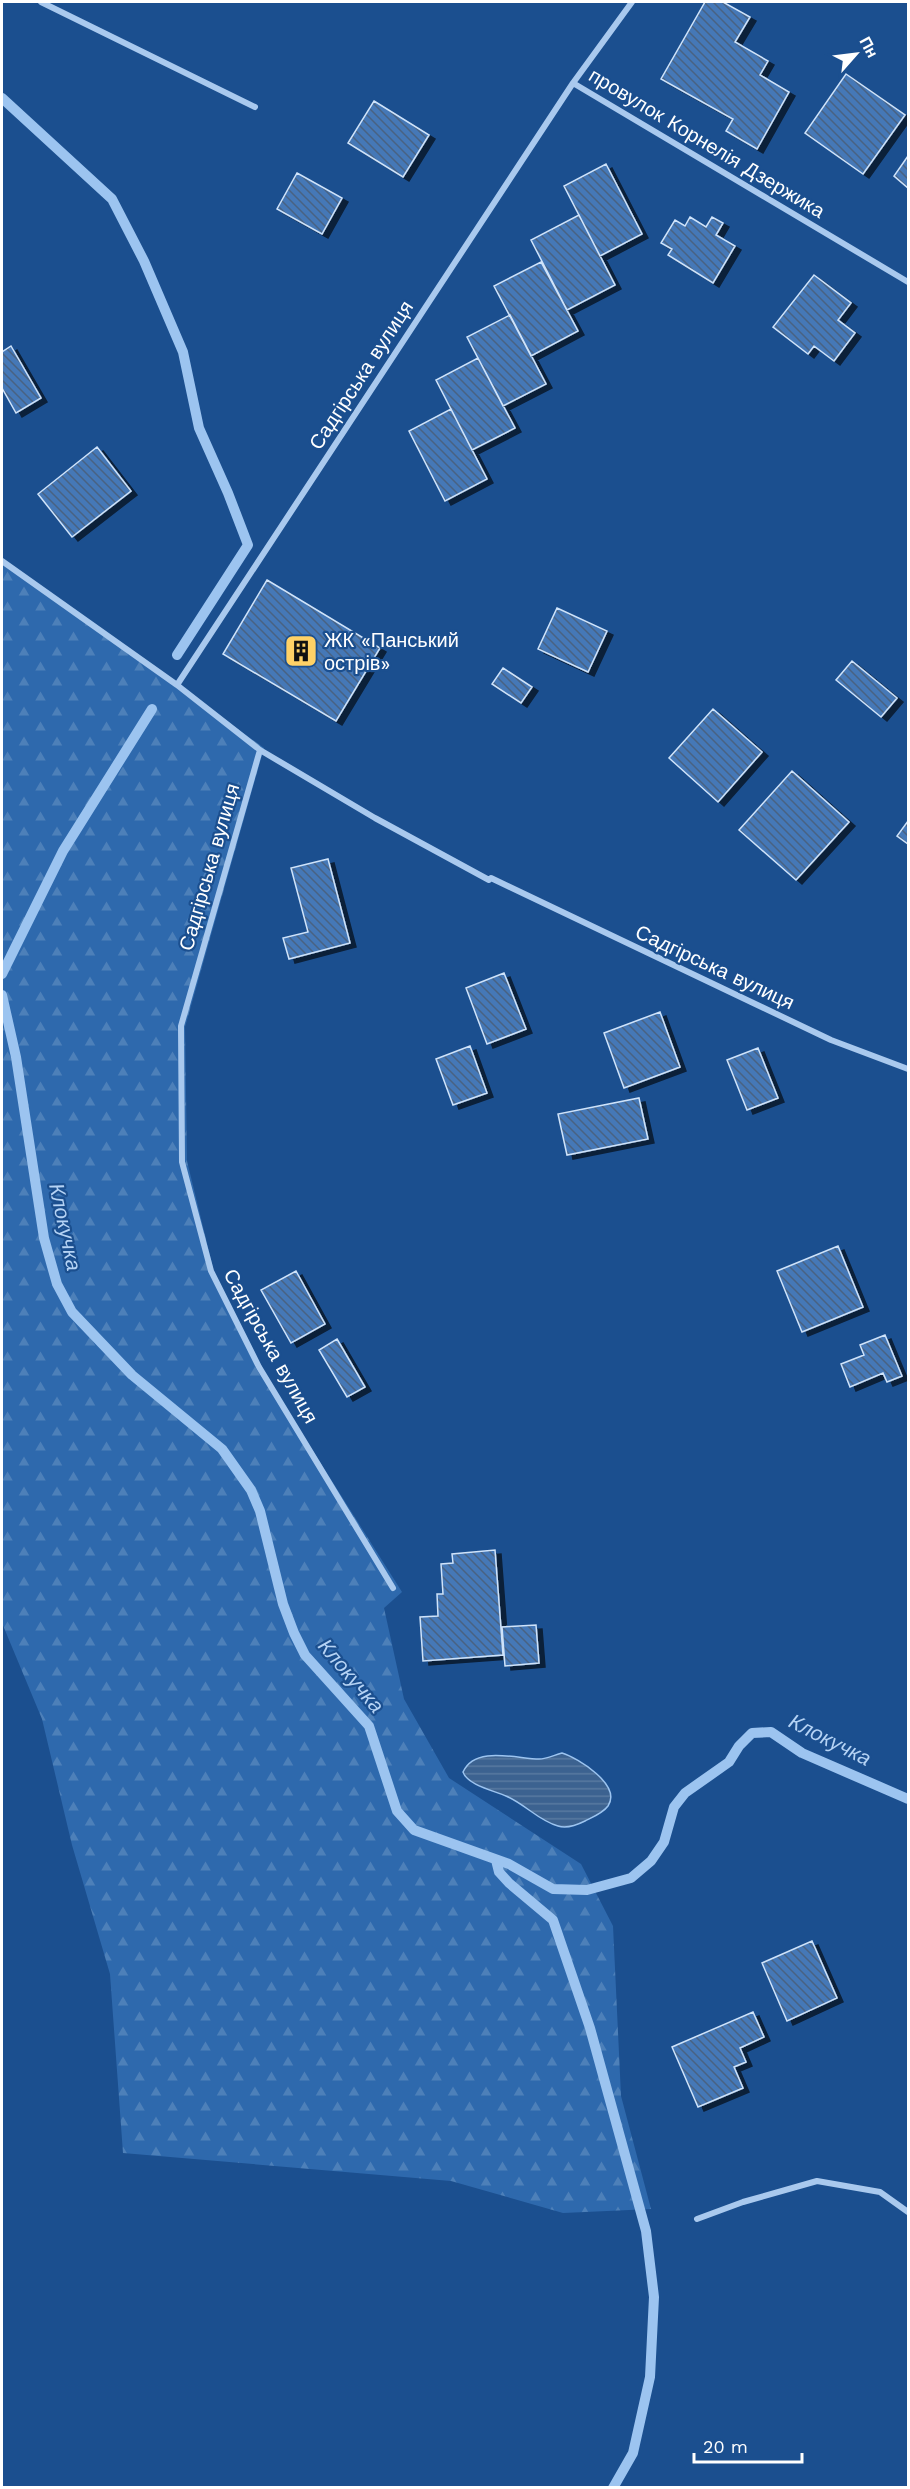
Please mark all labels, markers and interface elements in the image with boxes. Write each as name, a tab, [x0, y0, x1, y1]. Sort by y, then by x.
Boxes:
north arrow	[826, 24, 886, 84]
text: Пн	[855, 33, 882, 61]
street label: провулок Корнелія Дзержика	[585, 63, 830, 223]
street label: Садгірська вулиця	[304, 296, 418, 454]
place label: ЖК «Панський острів»	[324, 628, 459, 675]
building icon: ЖК «Панський острів»	[283, 633, 319, 669]
street label: Садгірська вулиця	[174, 781, 244, 953]
street label: Садгірська вулиця	[632, 920, 798, 1014]
water label: Клокучка	[44, 1181, 87, 1273]
street label: Садгірська вулиця	[219, 1265, 323, 1427]
water label: Клокучка	[313, 1634, 389, 1718]
water label: Клокучка	[785, 1708, 875, 1771]
scale bar	[694, 2426, 802, 2464]
text: 20 m	[703, 2436, 748, 2457]

